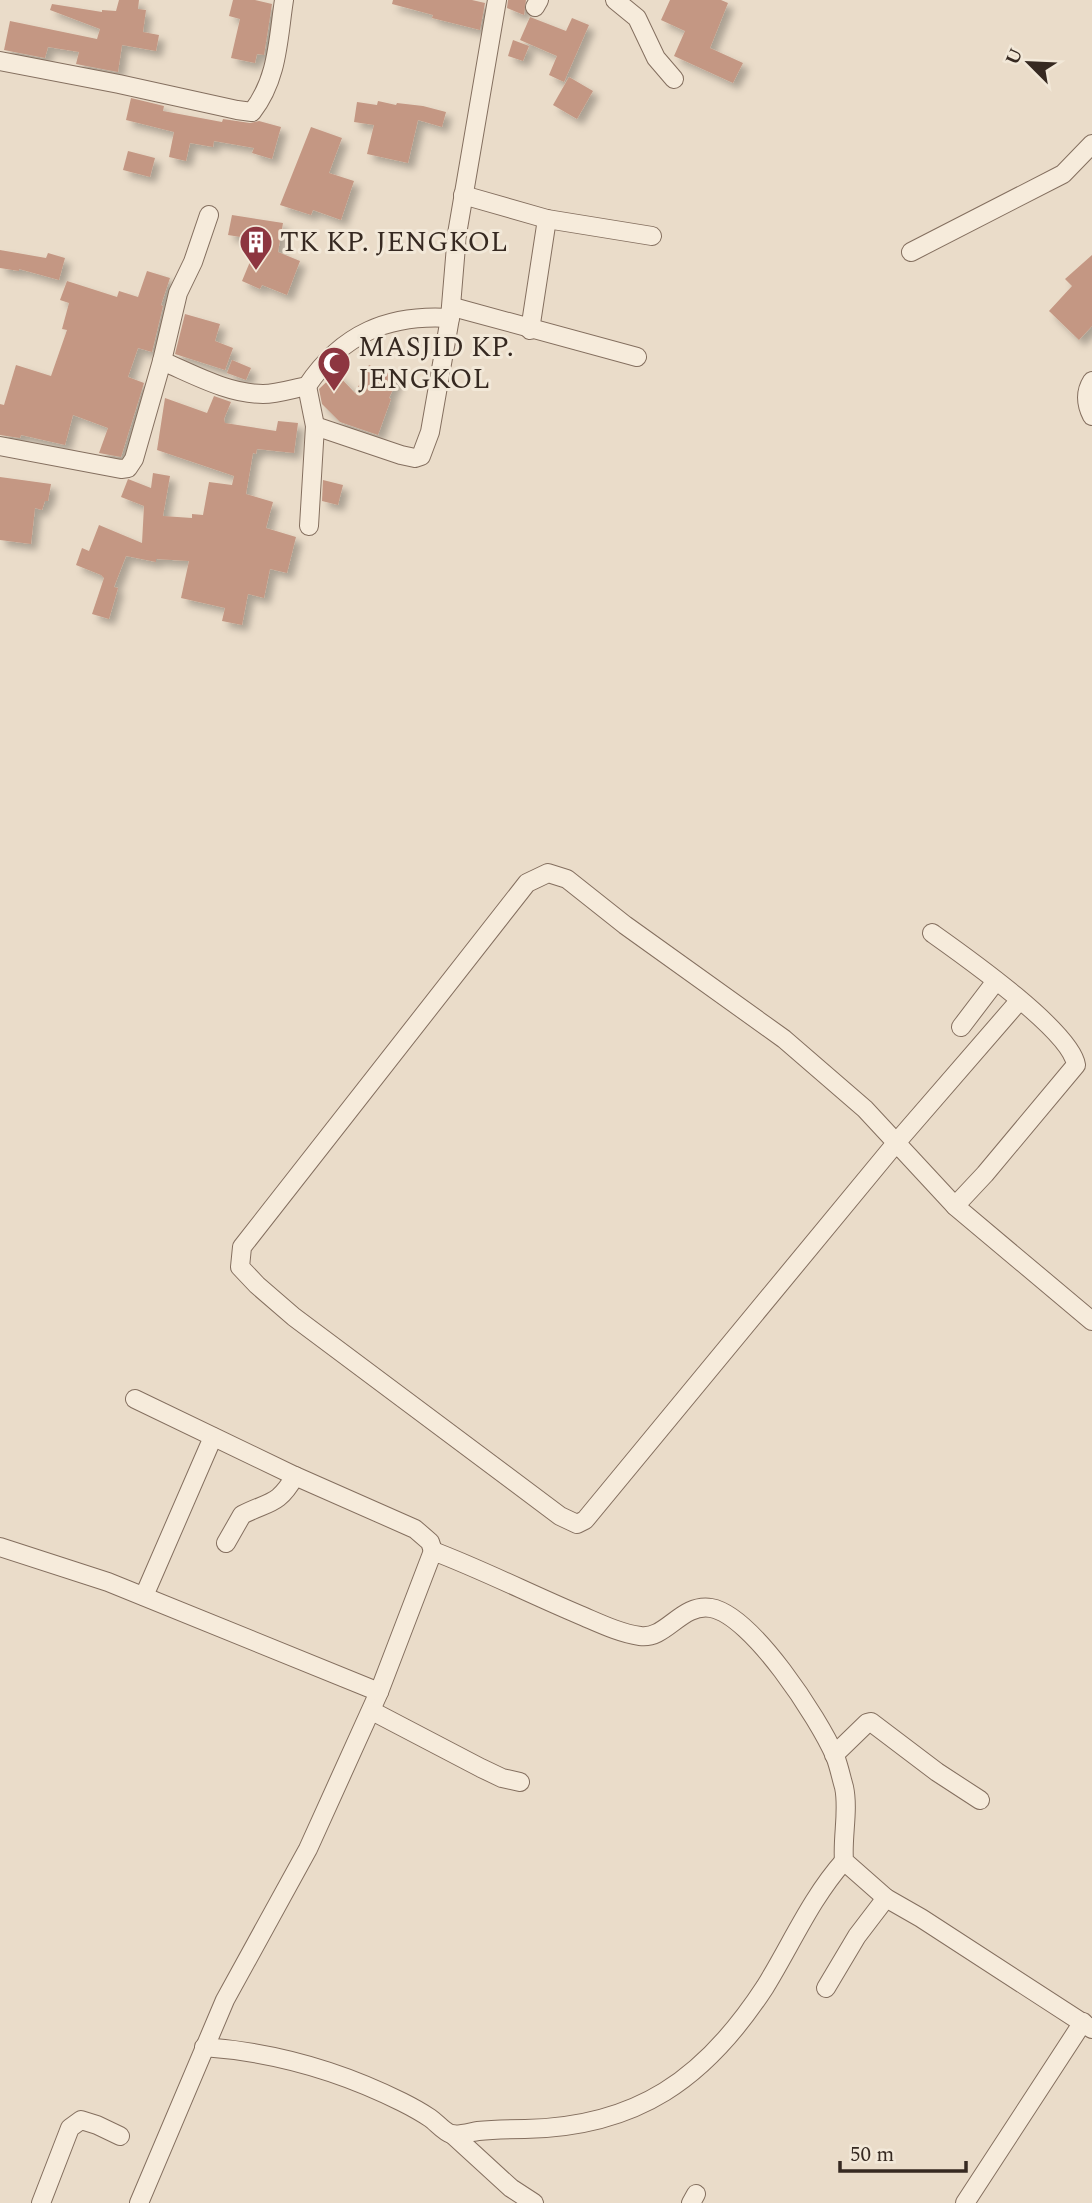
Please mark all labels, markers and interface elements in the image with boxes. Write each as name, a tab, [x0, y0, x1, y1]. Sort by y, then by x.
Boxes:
north arrow	[994, 28, 1064, 98]
text: U	[998, 43, 1031, 70]
place label: TK KP. JENGKOL	[280, 221, 508, 264]
building icon: TK KP. JENGKOL	[237, 223, 275, 272]
place label: MASJID KP. JENGKOL	[358, 326, 514, 401]
mosque icon: MASJID KP. JENGKOL	[315, 344, 353, 393]
scale bar	[840, 2130, 966, 2174]
text: 50 m	[850, 2139, 894, 2171]

